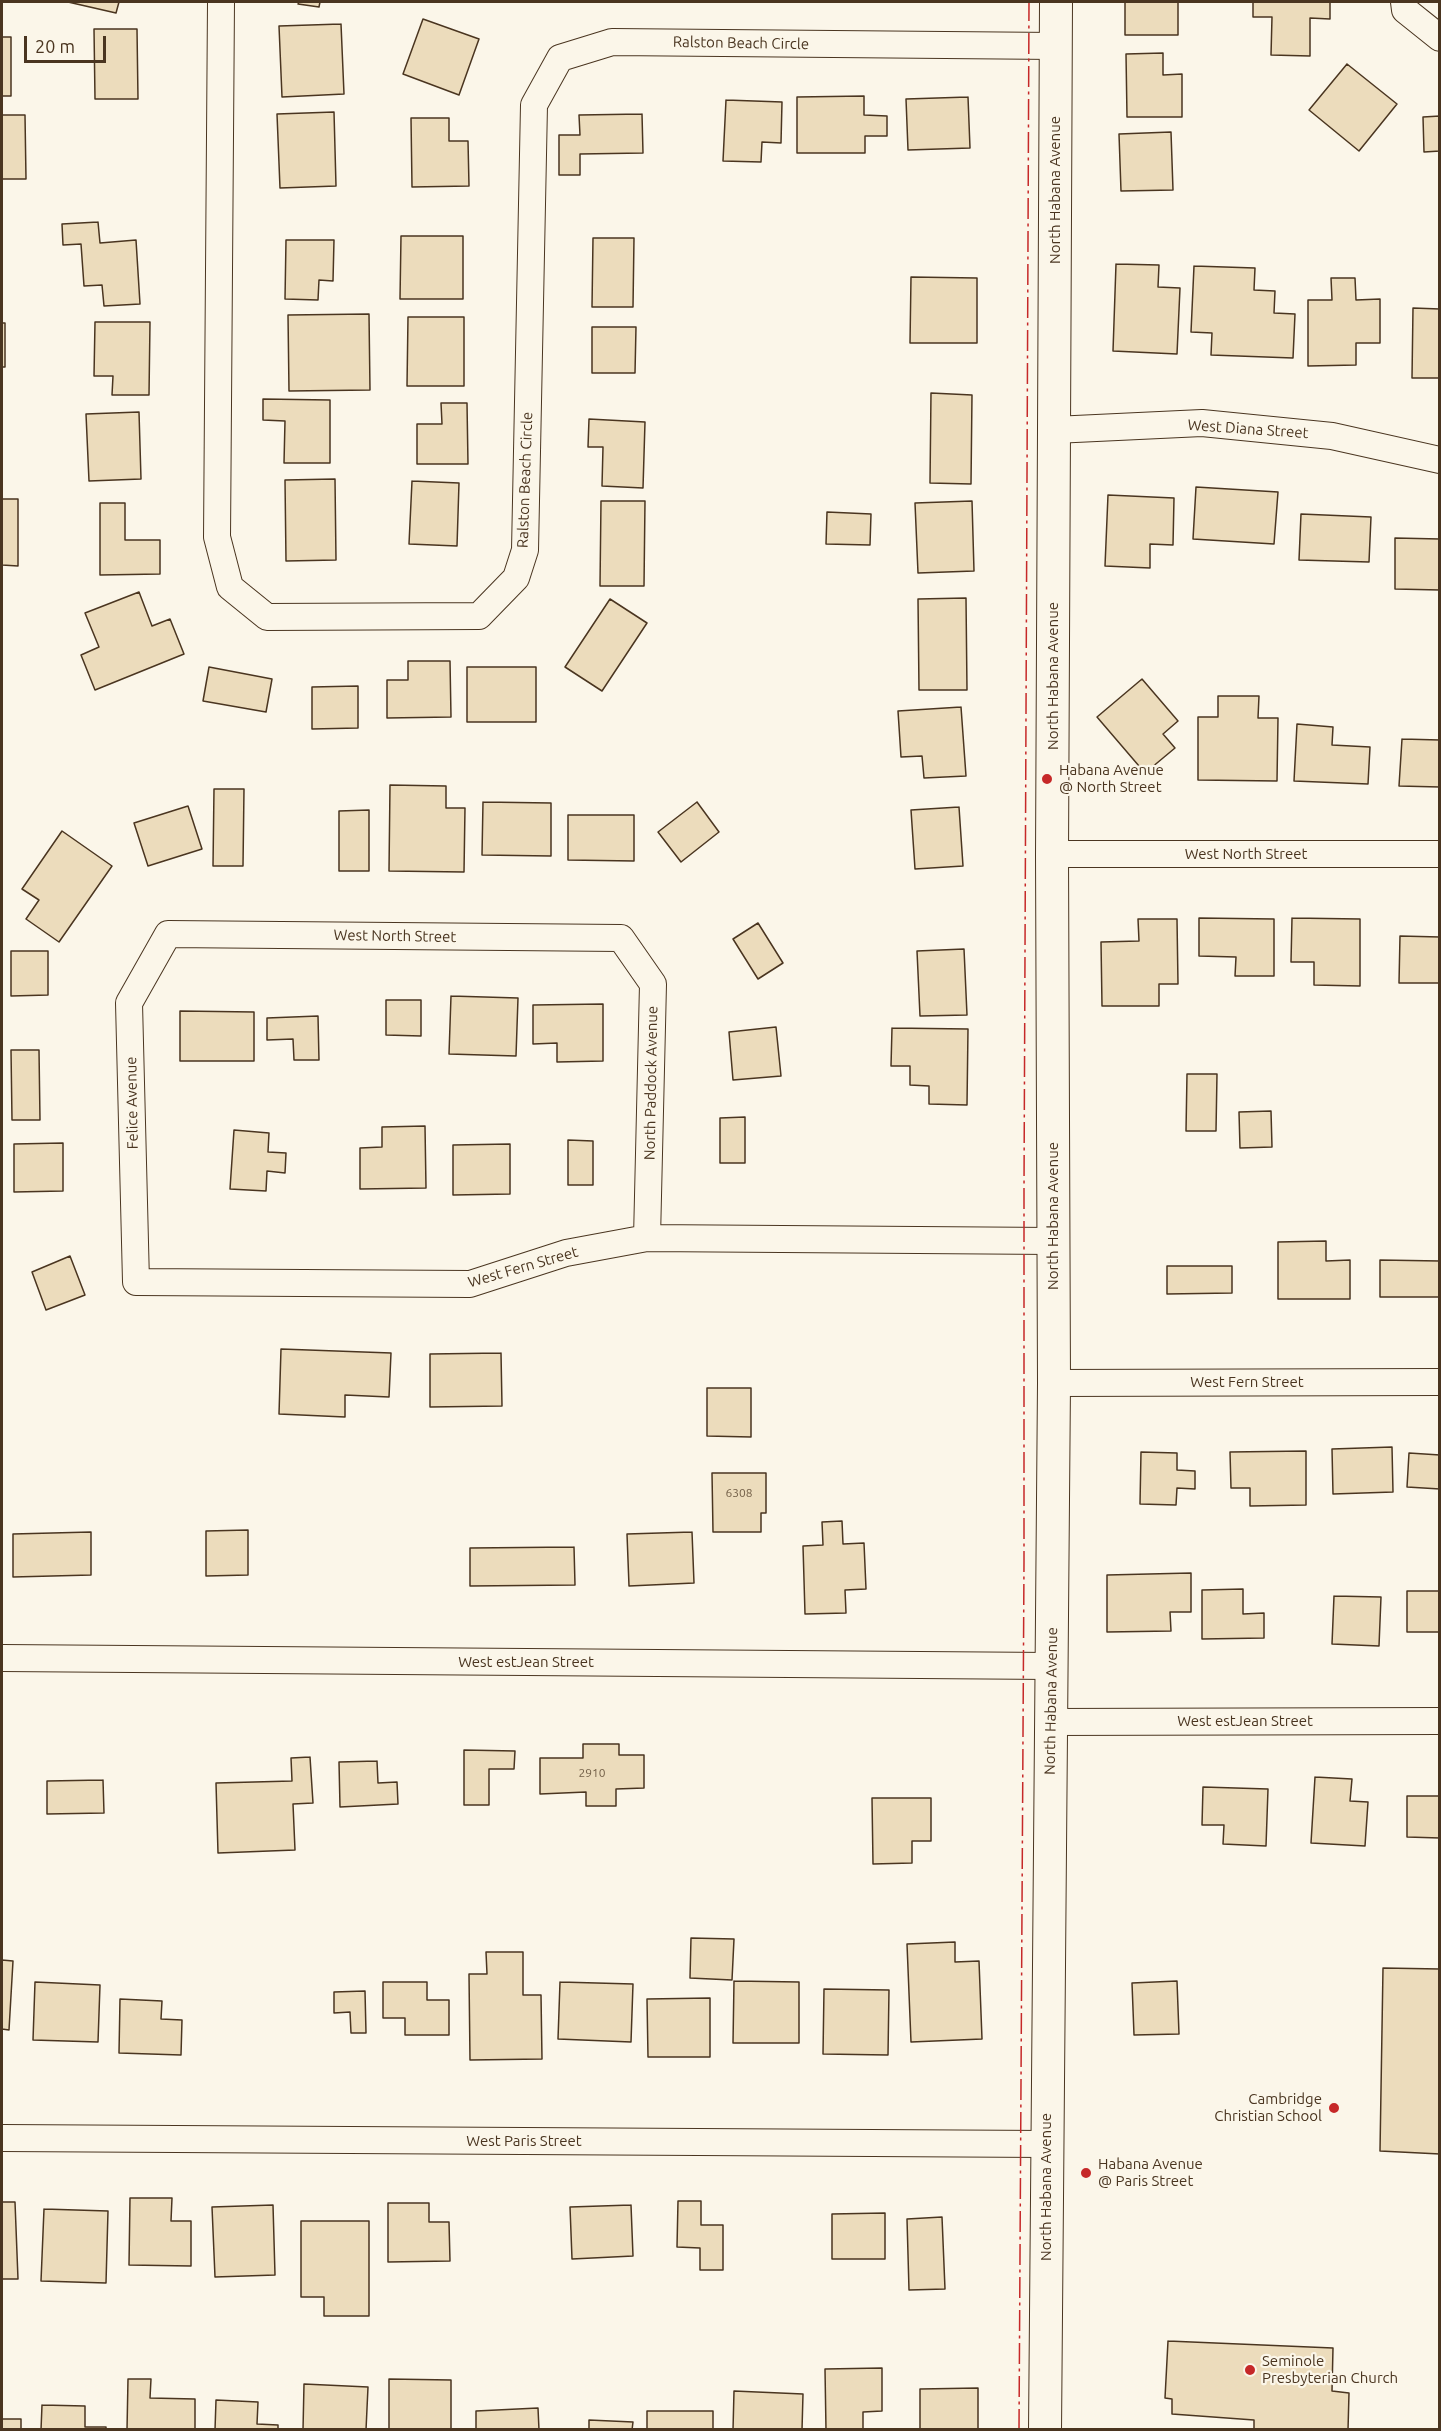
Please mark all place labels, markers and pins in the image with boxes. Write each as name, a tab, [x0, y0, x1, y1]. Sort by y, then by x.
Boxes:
place label: Habana Avenue @ North Street	[1059, 761, 1164, 796]
marker: Habana Avenue @ North Street	[1040, 772, 1054, 786]
place label: Cambridge Christian School	[1214, 2090, 1322, 2125]
marker: Cambridge Christian School	[1327, 2101, 1341, 2115]
place label: Habana Avenue @ Paris Street	[1098, 2155, 1203, 2190]
marker: Habana Avenue @ Paris Street	[1079, 2166, 1093, 2180]
place label: Seminole Presbyterian Church	[1262, 2352, 1398, 2387]
marker: Seminole Presbyterian Church	[1243, 2363, 1257, 2377]

